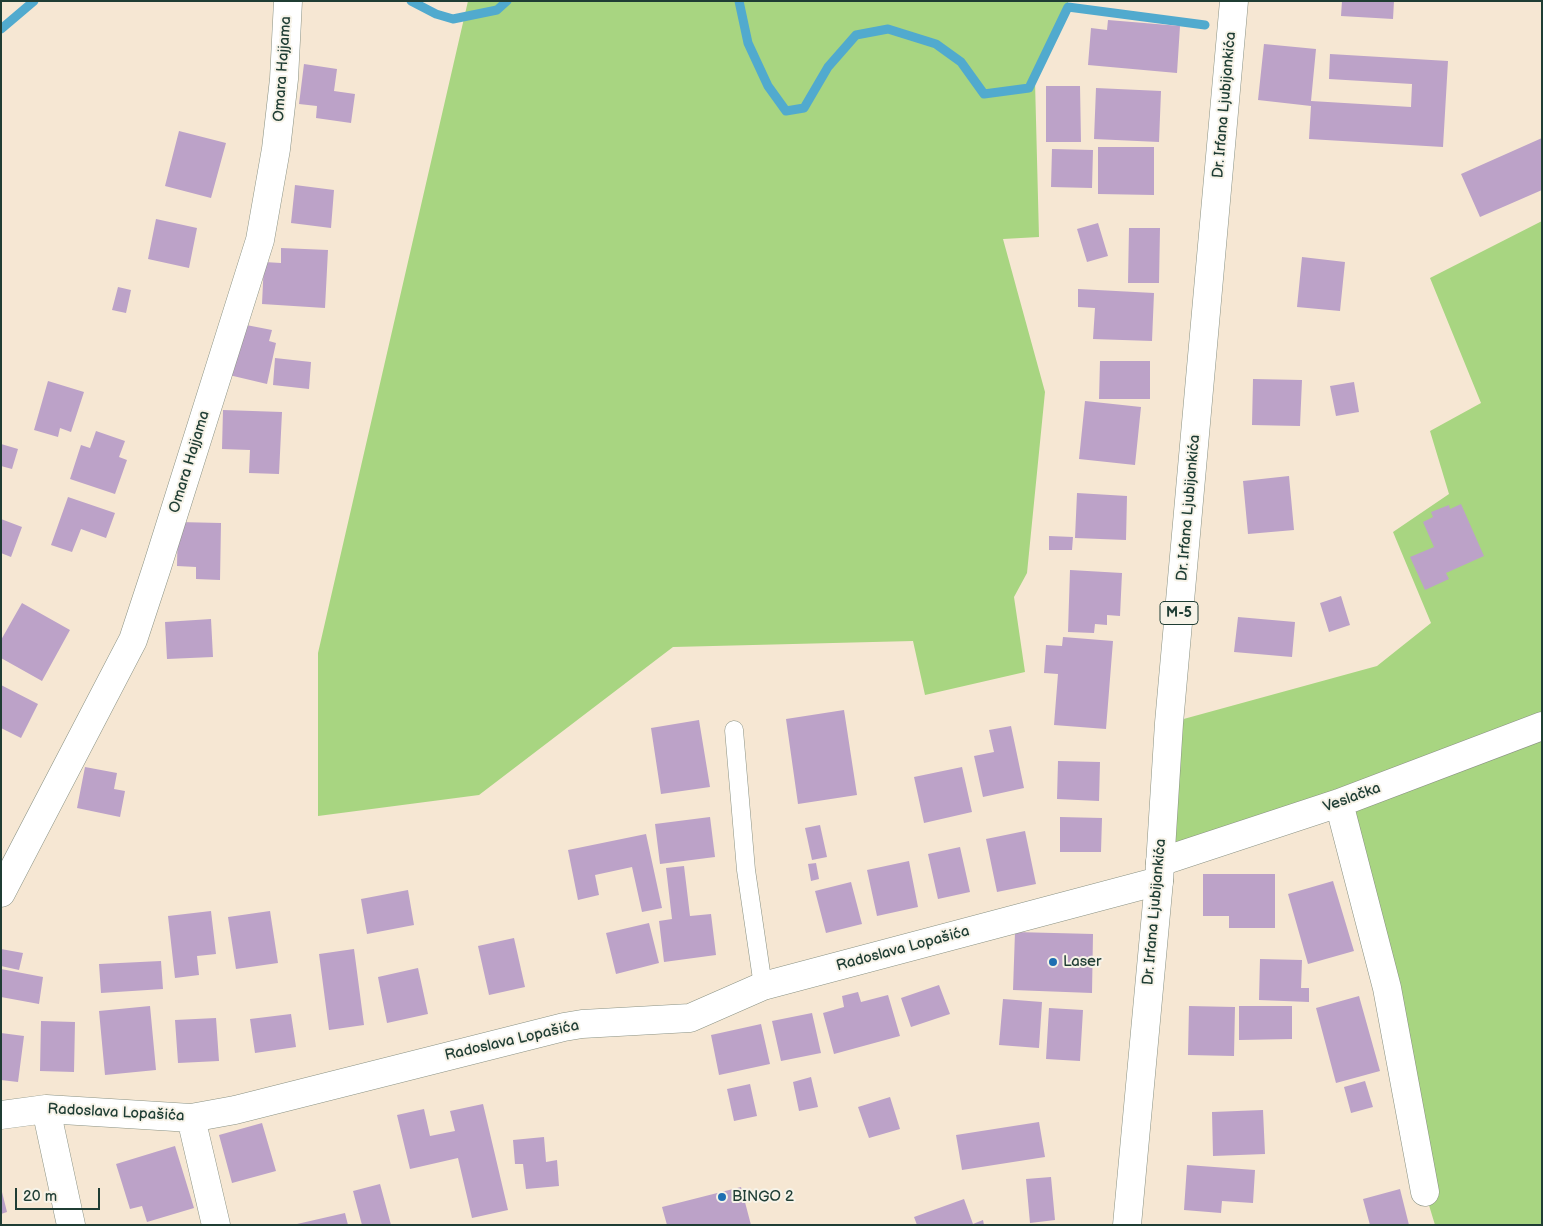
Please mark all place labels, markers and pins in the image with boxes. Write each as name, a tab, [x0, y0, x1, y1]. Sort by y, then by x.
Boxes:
place label: Laser	[1063, 953, 1101, 971]
marker: Laser	[1047, 956, 1059, 968]
place label: BINGO 2	[732, 1188, 794, 1206]
marker: BINGO 2	[716, 1191, 728, 1203]

